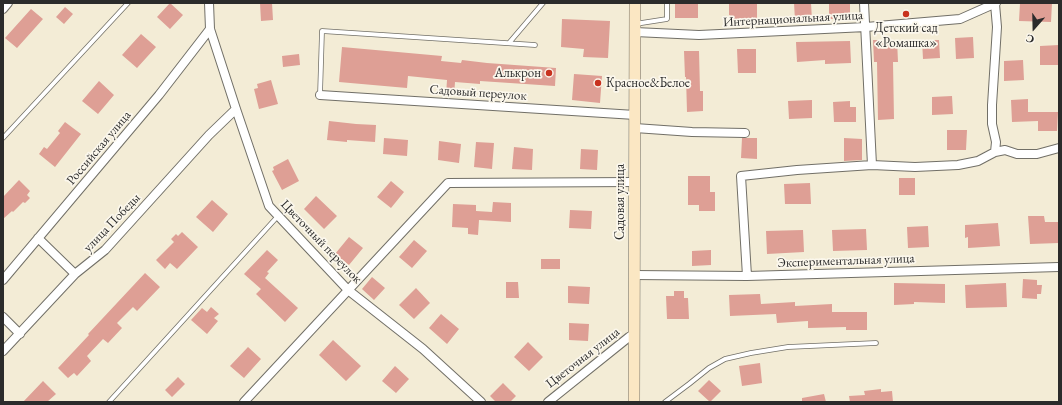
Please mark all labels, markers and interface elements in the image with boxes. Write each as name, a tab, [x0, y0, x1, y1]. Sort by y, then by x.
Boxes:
street label: Интернациональная улица	[723, 8, 863, 30]
north arrow	[1014, 8, 1054, 48]
marker: Детский сад «Ромашка»	[901, 9, 911, 19]
place label: Детский сад «Ромашка»	[874, 20, 938, 51]
text: С	[1024, 31, 1036, 47]
place label: Алькрон	[495, 65, 541, 81]
marker: Алькрон	[544, 68, 554, 78]
place label: Красное&Белое	[606, 75, 690, 91]
marker: Красное&Белое	[593, 78, 603, 88]
street label: Садовый переулок	[429, 82, 527, 104]
street label: Российская улица	[63, 108, 135, 188]
street label: Садовая улица	[612, 164, 628, 240]
street label: улица Победы	[80, 191, 144, 255]
street label: Цветочный переулок	[277, 197, 365, 287]
street label: Экспериментальная улица	[777, 251, 915, 271]
street label: Цветочная улица	[543, 324, 623, 392]

